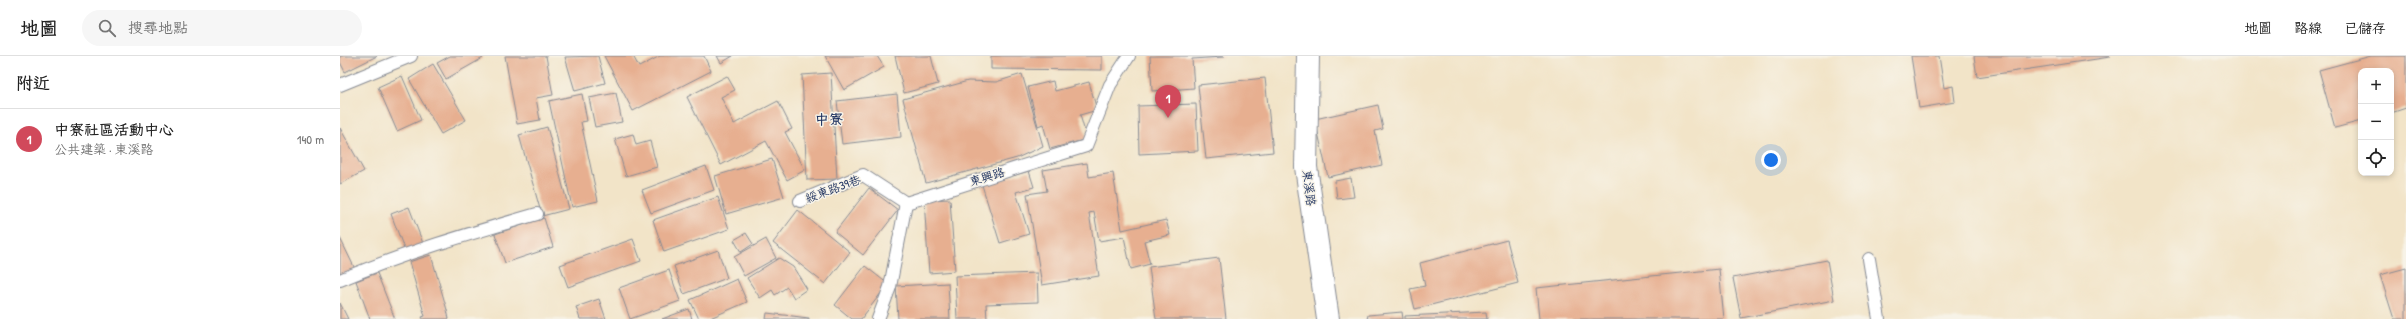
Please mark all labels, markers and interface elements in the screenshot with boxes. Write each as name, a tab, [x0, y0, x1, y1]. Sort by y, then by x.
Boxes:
search box	[82, 10, 362, 46]
text: 地圖	[20, 15, 58, 41]
icon: search	[96, 17, 118, 39]
text: 搜尋地點	[128, 17, 188, 38]
text: 地圖	[2244, 18, 2272, 37]
text: 路線	[2294, 18, 2322, 37]
text: 已儲存	[2344, 18, 2386, 37]
map controls	[2358, 68, 2394, 176]
button: +	[2358, 68, 2394, 104]
text: 附近	[16, 71, 50, 94]
pin: 1	[1155, 85, 1181, 118]
button: −	[2358, 104, 2394, 140]
district label: 中寮	[815, 109, 843, 128]
text: 中寮社區活動中心	[54, 119, 174, 140]
text: 1	[27, 130, 31, 148]
text: 140 m	[297, 130, 324, 148]
text: 公共建築 · 東溪路	[54, 140, 154, 158]
button: locate	[2358, 140, 2394, 176]
your location	[1761, 150, 1781, 170]
street label: 東興路	[967, 163, 1007, 190]
street label: 東溪路	[1299, 169, 1320, 207]
street label: 綏東路39巷	[803, 171, 863, 206]

